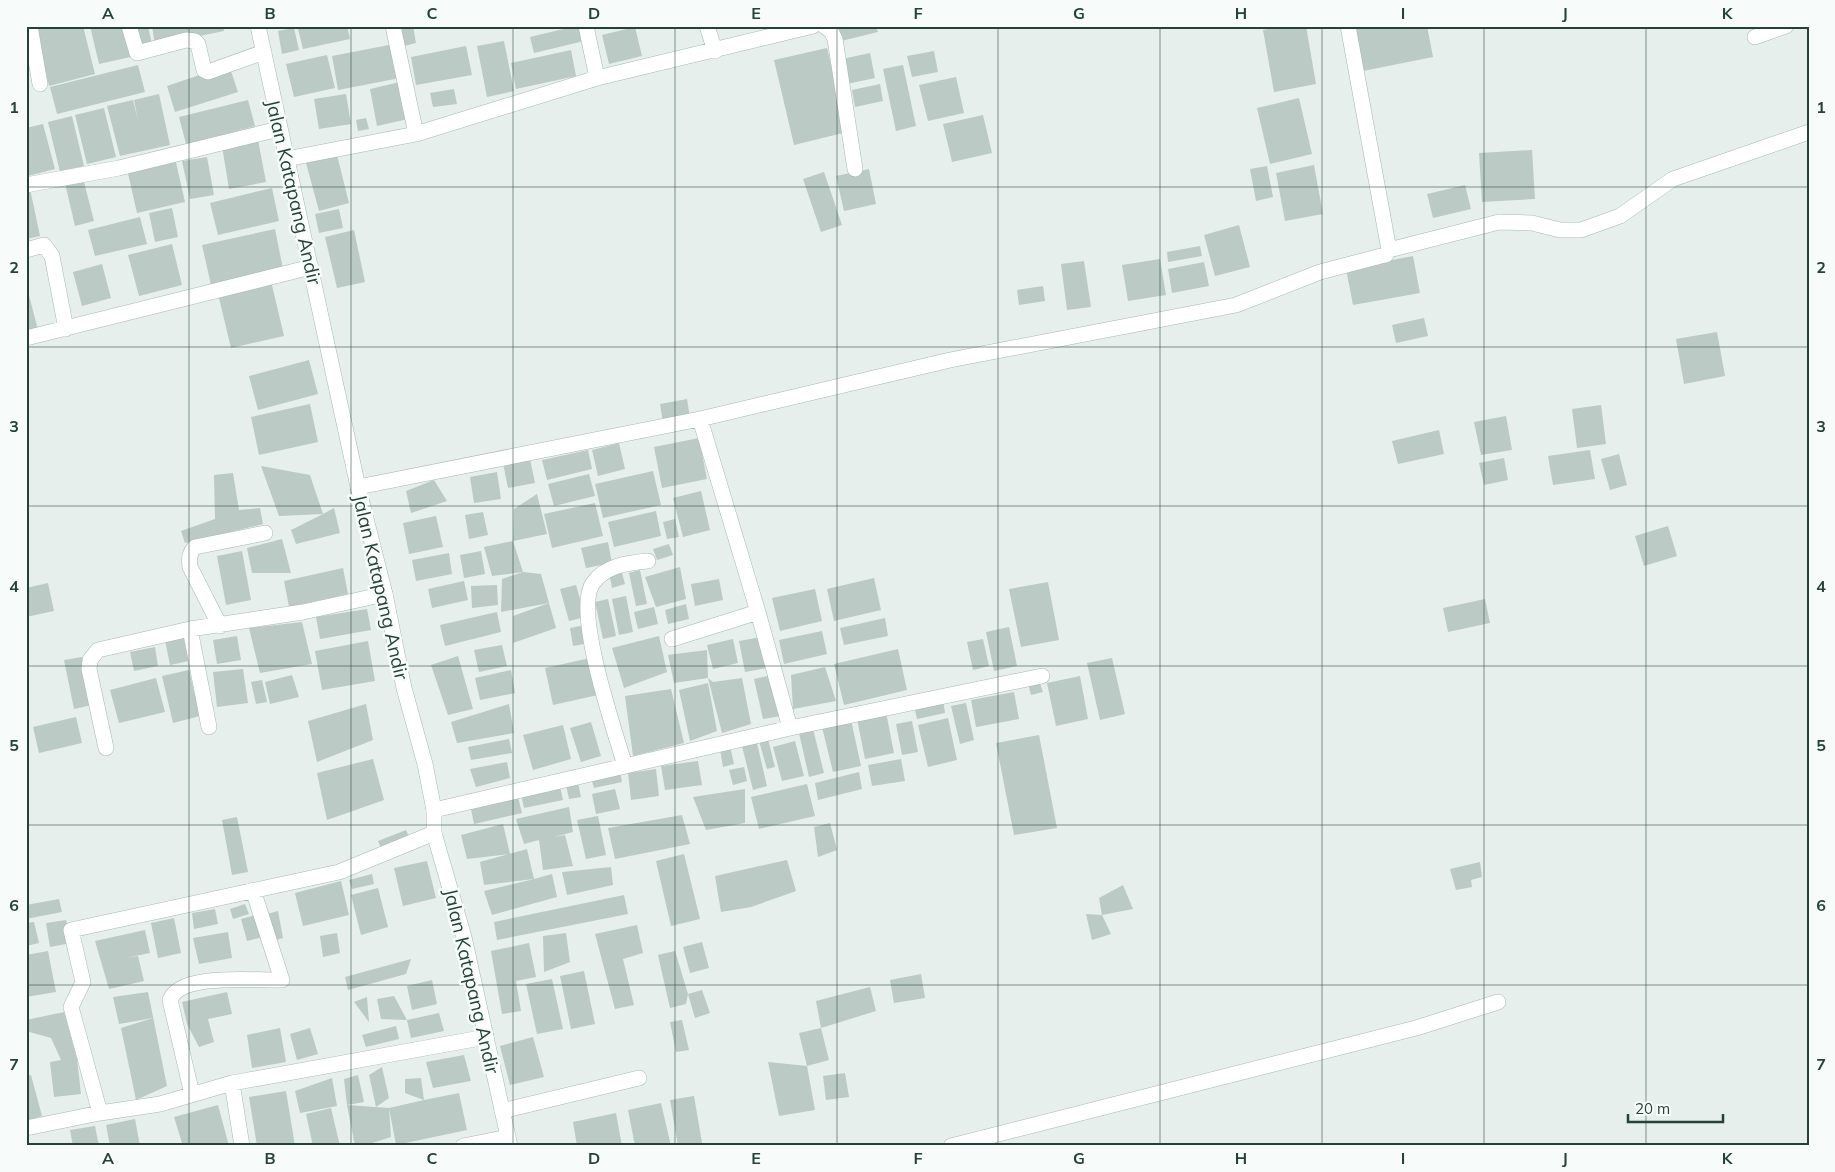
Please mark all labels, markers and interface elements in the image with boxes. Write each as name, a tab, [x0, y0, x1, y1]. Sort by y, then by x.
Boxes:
text: A	[102, 3, 114, 23]
text: B	[264, 3, 276, 23]
text: C	[427, 3, 438, 23]
text: D	[588, 3, 600, 23]
text: E	[751, 3, 761, 23]
text: F	[913, 3, 923, 23]
text: G	[1073, 3, 1085, 23]
text: H	[1235, 3, 1247, 23]
text: I	[1401, 3, 1405, 23]
text: J	[1562, 3, 1568, 23]
text: K	[1722, 3, 1734, 23]
text: 1	[9, 97, 19, 117]
street label: Jalan Katapang Andir	[261, 97, 327, 287]
text: 1	[1816, 97, 1826, 117]
text: 2	[9, 257, 19, 277]
text: 2	[1816, 257, 1826, 277]
text: 3	[9, 416, 19, 436]
text: 3	[1816, 416, 1826, 436]
street label: Jalan Katapang Andir	[348, 492, 414, 682]
text: 4	[9, 576, 19, 596]
text: 4	[1816, 576, 1826, 596]
text: 5	[9, 735, 19, 755]
text: 5	[1816, 735, 1826, 755]
street label: Jalan Katapang Andir	[439, 886, 505, 1076]
text: 6	[9, 895, 19, 915]
text: 6	[1816, 895, 1826, 915]
text: 7	[9, 1054, 19, 1074]
text: 7	[1816, 1054, 1826, 1074]
scale bar	[1628, 1092, 1722, 1124]
text: 20 m	[1635, 1099, 1670, 1118]
text: A	[102, 1148, 114, 1168]
text: B	[264, 1148, 276, 1168]
text: C	[427, 1148, 438, 1168]
text: D	[588, 1148, 600, 1168]
text: E	[751, 1148, 761, 1168]
text: F	[913, 1148, 923, 1168]
text: G	[1073, 1148, 1085, 1168]
text: H	[1235, 1148, 1247, 1168]
text: I	[1401, 1148, 1405, 1168]
text: J	[1562, 1148, 1568, 1168]
text: K	[1722, 1148, 1734, 1168]

